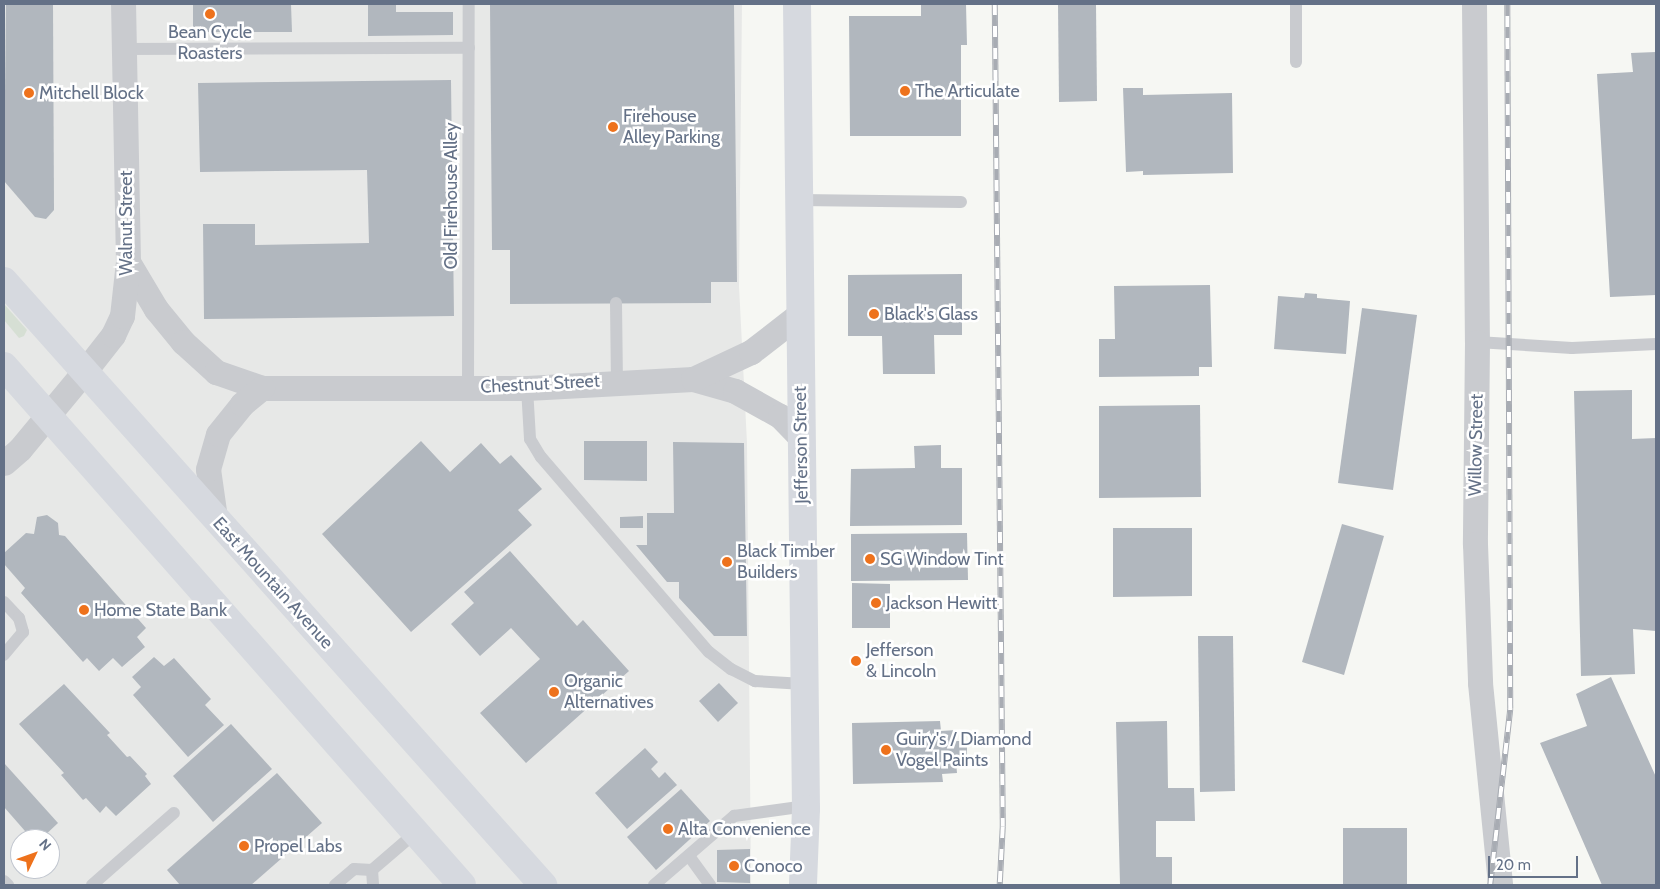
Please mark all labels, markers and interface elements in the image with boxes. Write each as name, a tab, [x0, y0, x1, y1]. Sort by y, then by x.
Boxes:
marker: Bean Cycle Roasters	[204, 8, 216, 20]
place label: Bean Cycle Roasters	[168, 22, 252, 64]
place label: The Articulate	[915, 80, 1020, 102]
place label: Mitchell Block	[39, 82, 144, 104]
marker: The Articulate	[899, 85, 911, 97]
marker: Mitchell Block	[23, 87, 35, 99]
place label: Firehouse Alley Parking	[623, 106, 720, 148]
marker: Firehouse Alley Parking	[607, 121, 619, 133]
street label: Old Firehouse Alley	[440, 122, 462, 270]
street label: Walnut Street	[115, 170, 137, 276]
place label: Black's Glass	[884, 303, 978, 325]
marker: Black's Glass	[868, 308, 880, 320]
street label: Chestnut Street	[480, 370, 600, 398]
street label: Jefferson Street	[789, 386, 813, 504]
street label: Willow Street	[1464, 394, 1488, 496]
street label: East Mountain Avenue	[208, 513, 338, 653]
place label: Black Timber Builders	[737, 541, 835, 584]
place label: SG Window Tint	[880, 548, 1004, 570]
marker: SG Window Tint	[864, 553, 876, 565]
marker: Black Timber Builders	[721, 556, 733, 568]
place label: Jackson Hewitt	[886, 592, 997, 614]
marker: Jackson Hewitt	[870, 597, 882, 609]
place label: Home State Bank	[94, 599, 227, 621]
marker: Home State Bank	[78, 604, 90, 616]
place label: Jefferson & Lincoln	[866, 640, 936, 682]
marker: Jefferson & Lincoln	[850, 655, 862, 667]
place label: Organic Alternatives	[564, 671, 654, 714]
marker: Organic Alternatives	[548, 686, 560, 698]
place label: Guiry's / Diamond Vogel Paints	[896, 729, 1031, 772]
marker: Guiry's / Diamond Vogel Paints	[880, 744, 892, 756]
place label: Alta Convenience	[678, 818, 811, 840]
marker: Alta Convenience	[662, 823, 674, 835]
north arrow	[10, 829, 60, 879]
text: N	[35, 835, 55, 854]
place label: Propel Labs	[254, 835, 342, 857]
marker: Propel Labs	[238, 840, 250, 852]
scale bar	[1490, 846, 1580, 878]
place label: Conoco	[744, 855, 803, 877]
text: 20 m	[1496, 856, 1531, 874]
marker: Conoco	[728, 860, 740, 872]

